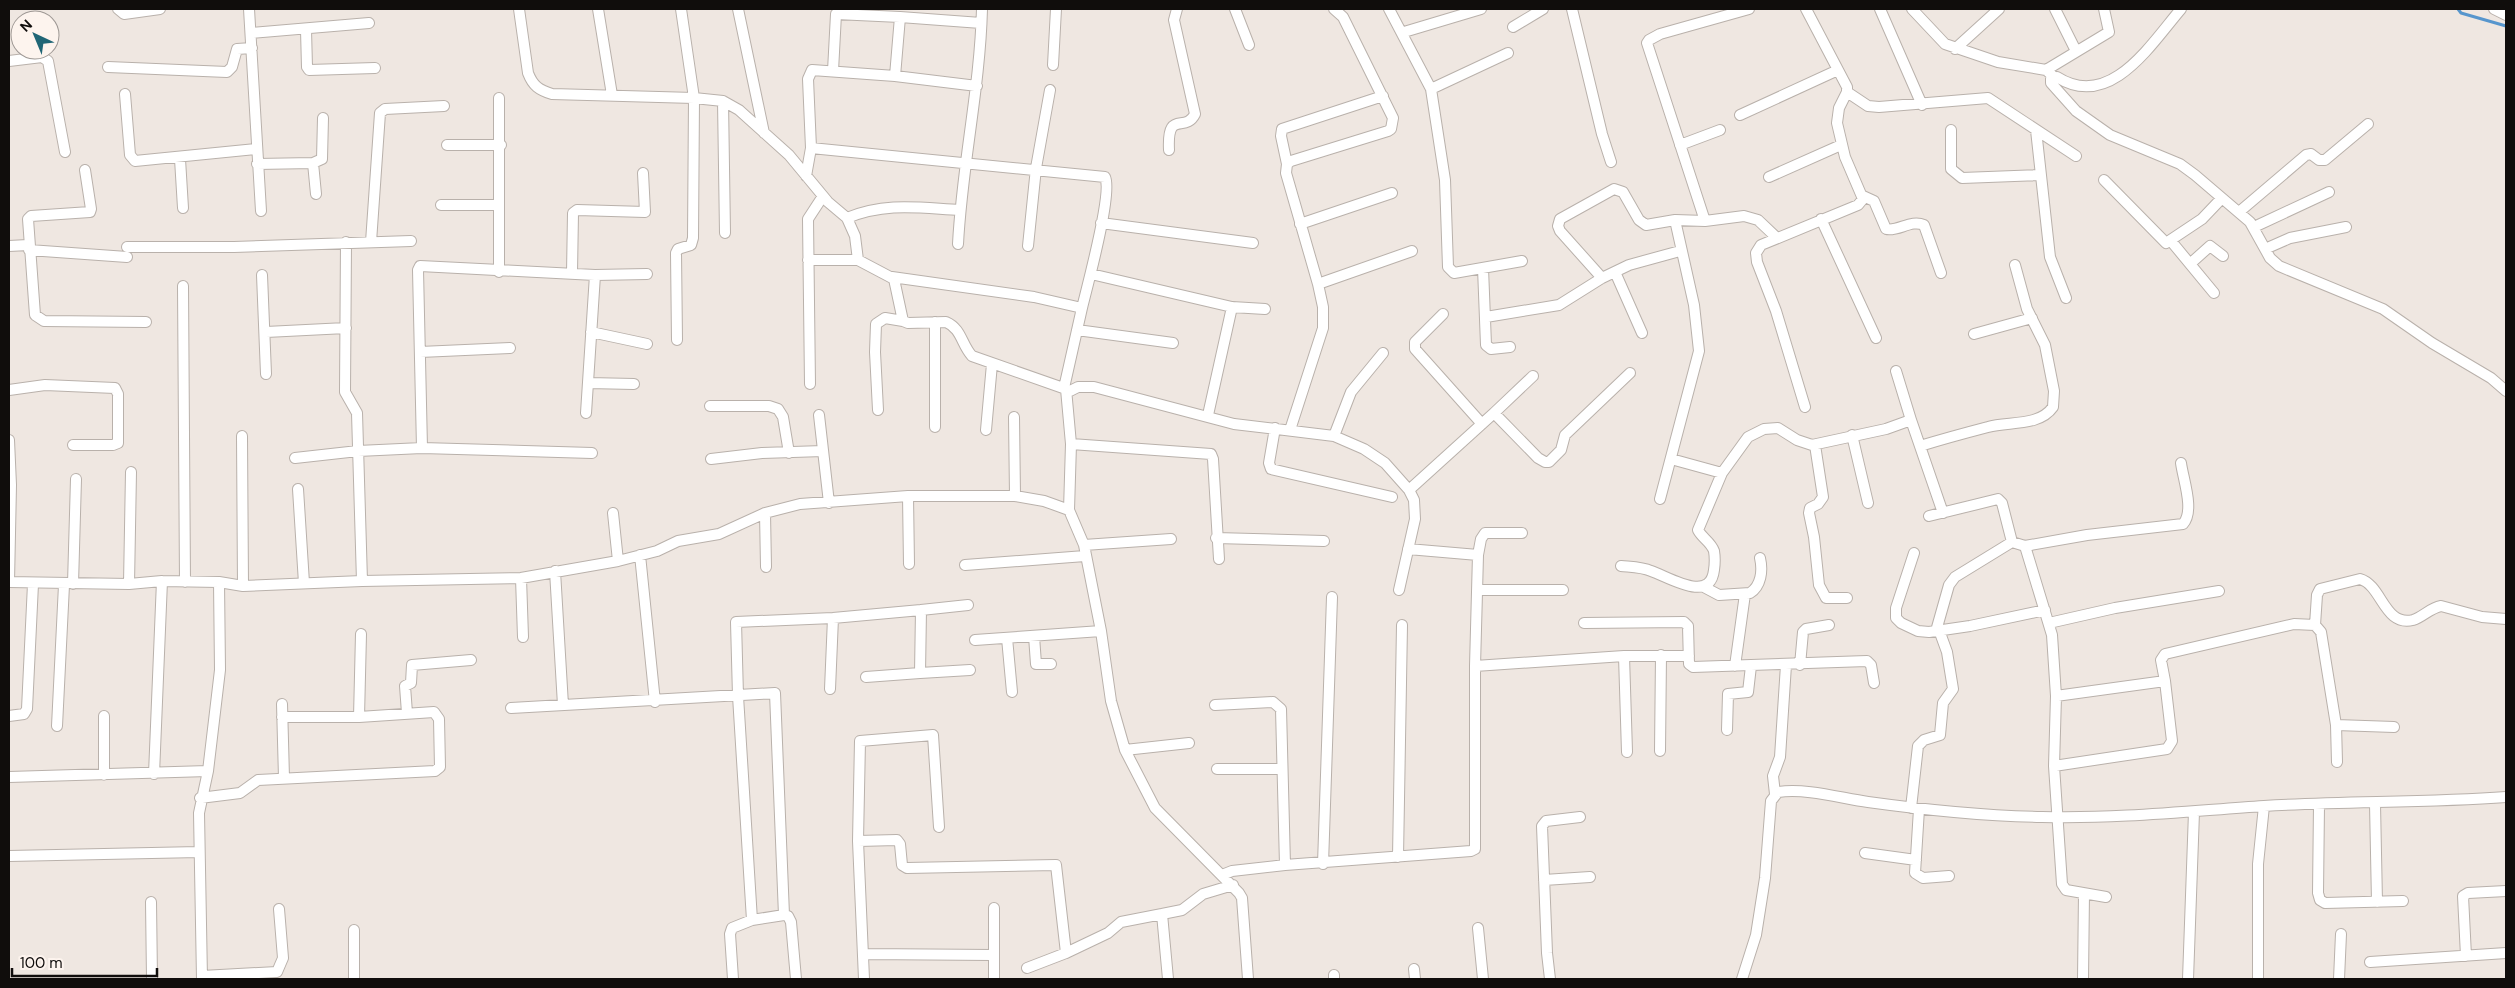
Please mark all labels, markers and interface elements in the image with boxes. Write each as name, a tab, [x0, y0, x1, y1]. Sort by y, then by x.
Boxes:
north arrow	[10, 10, 60, 60]
text: N	[16, 16, 36, 36]
scale bar	[12, 946, 158, 978]
text: 100 m	[20, 953, 63, 973]

